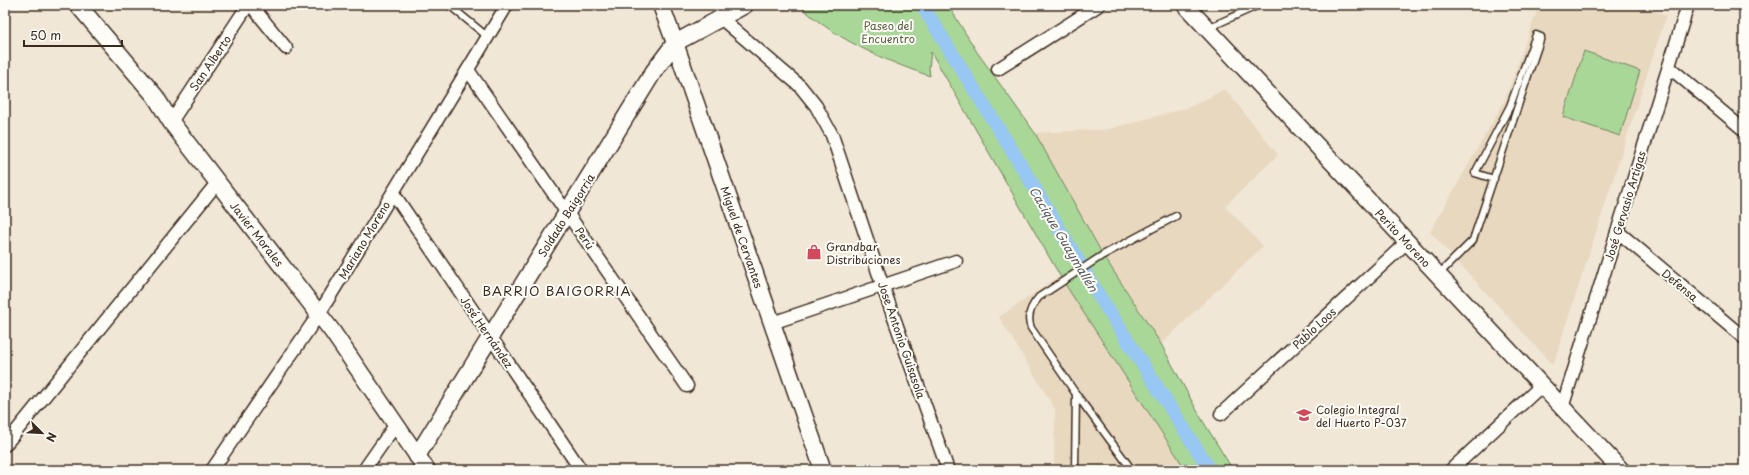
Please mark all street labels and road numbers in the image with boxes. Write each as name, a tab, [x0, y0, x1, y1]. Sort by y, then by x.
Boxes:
street label: San Alberto	[185, 32, 235, 94]
street label: José Gervasio Artigas	[1600, 149, 1650, 263]
street label: Soldado Baigorria	[533, 170, 599, 260]
street label: Miguel de Cervantes	[717, 184, 767, 290]
street label: Javier Morales	[226, 198, 288, 270]
street label: Mariano Moreno	[334, 198, 394, 282]
street label: Perito Moreno	[1371, 205, 1435, 271]
street label: Perú	[571, 223, 599, 253]
street label: Defensa	[1658, 265, 1702, 305]
street label: Jose Antonio Guisasola	[874, 279, 930, 401]
street label: José Hernández	[457, 293, 517, 371]
street label: Pablo Loos	[1288, 303, 1340, 353]

